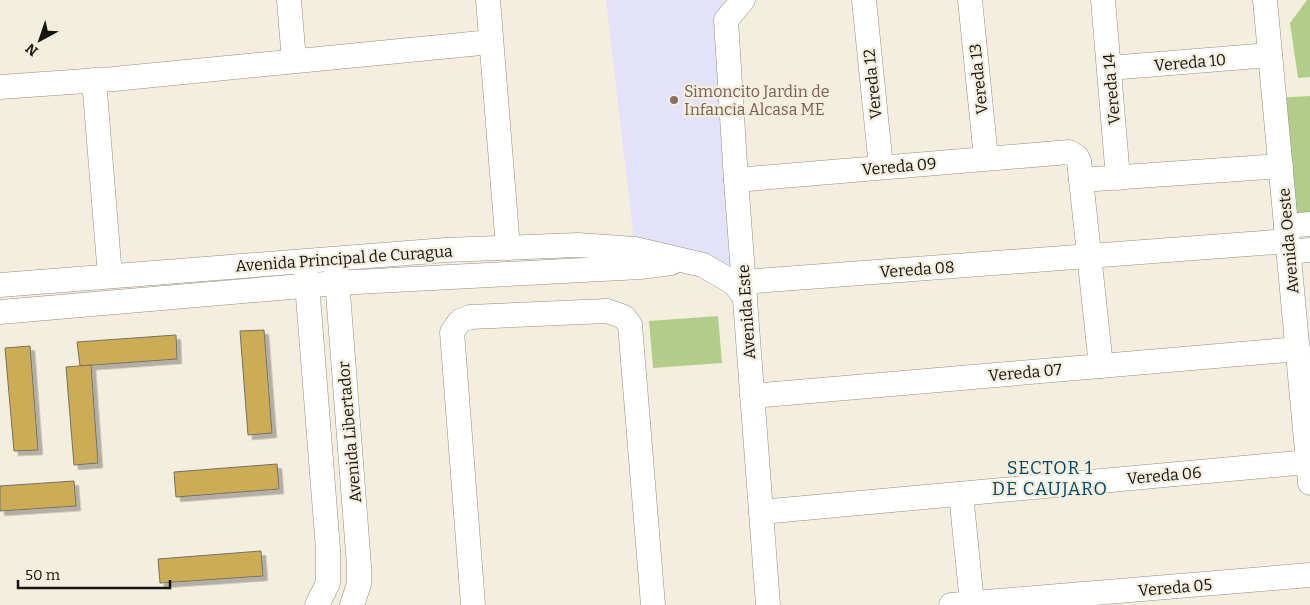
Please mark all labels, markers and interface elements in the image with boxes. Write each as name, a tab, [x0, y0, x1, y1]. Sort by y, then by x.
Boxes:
north arrow	[15, 15, 65, 65]
text: N	[22, 39, 42, 60]
street label: Vereda 13	[965, 43, 992, 115]
street label: Vereda 12	[859, 48, 886, 120]
street label: Vereda 10	[1153, 50, 1227, 75]
street label: Vereda 14	[1099, 52, 1124, 125]
place label: Simoncito Jardin de Infancia Alcasa ME	[684, 82, 829, 119]
marker: Simoncito Jardin de Infancia Alcasa ME	[668, 94, 680, 106]
street label: Vereda 09	[861, 154, 937, 179]
street label: Avenida Oeste	[1274, 187, 1303, 295]
street label: Avenida Principal de Curagua	[235, 241, 454, 276]
street label: Vereda 08	[879, 257, 955, 282]
street label: Avenida Este	[734, 264, 759, 360]
street label: Avenida Libertador	[334, 360, 365, 504]
street label: Vereda 07	[988, 360, 1063, 385]
district label: SECTOR 1 DE CAUJARO	[992, 457, 1108, 500]
street label: Vereda 06	[1126, 463, 1202, 488]
scale bar	[18, 558, 170, 590]
text: 50 m	[25, 566, 61, 584]
street label: Vereda 05	[1137, 575, 1213, 600]

